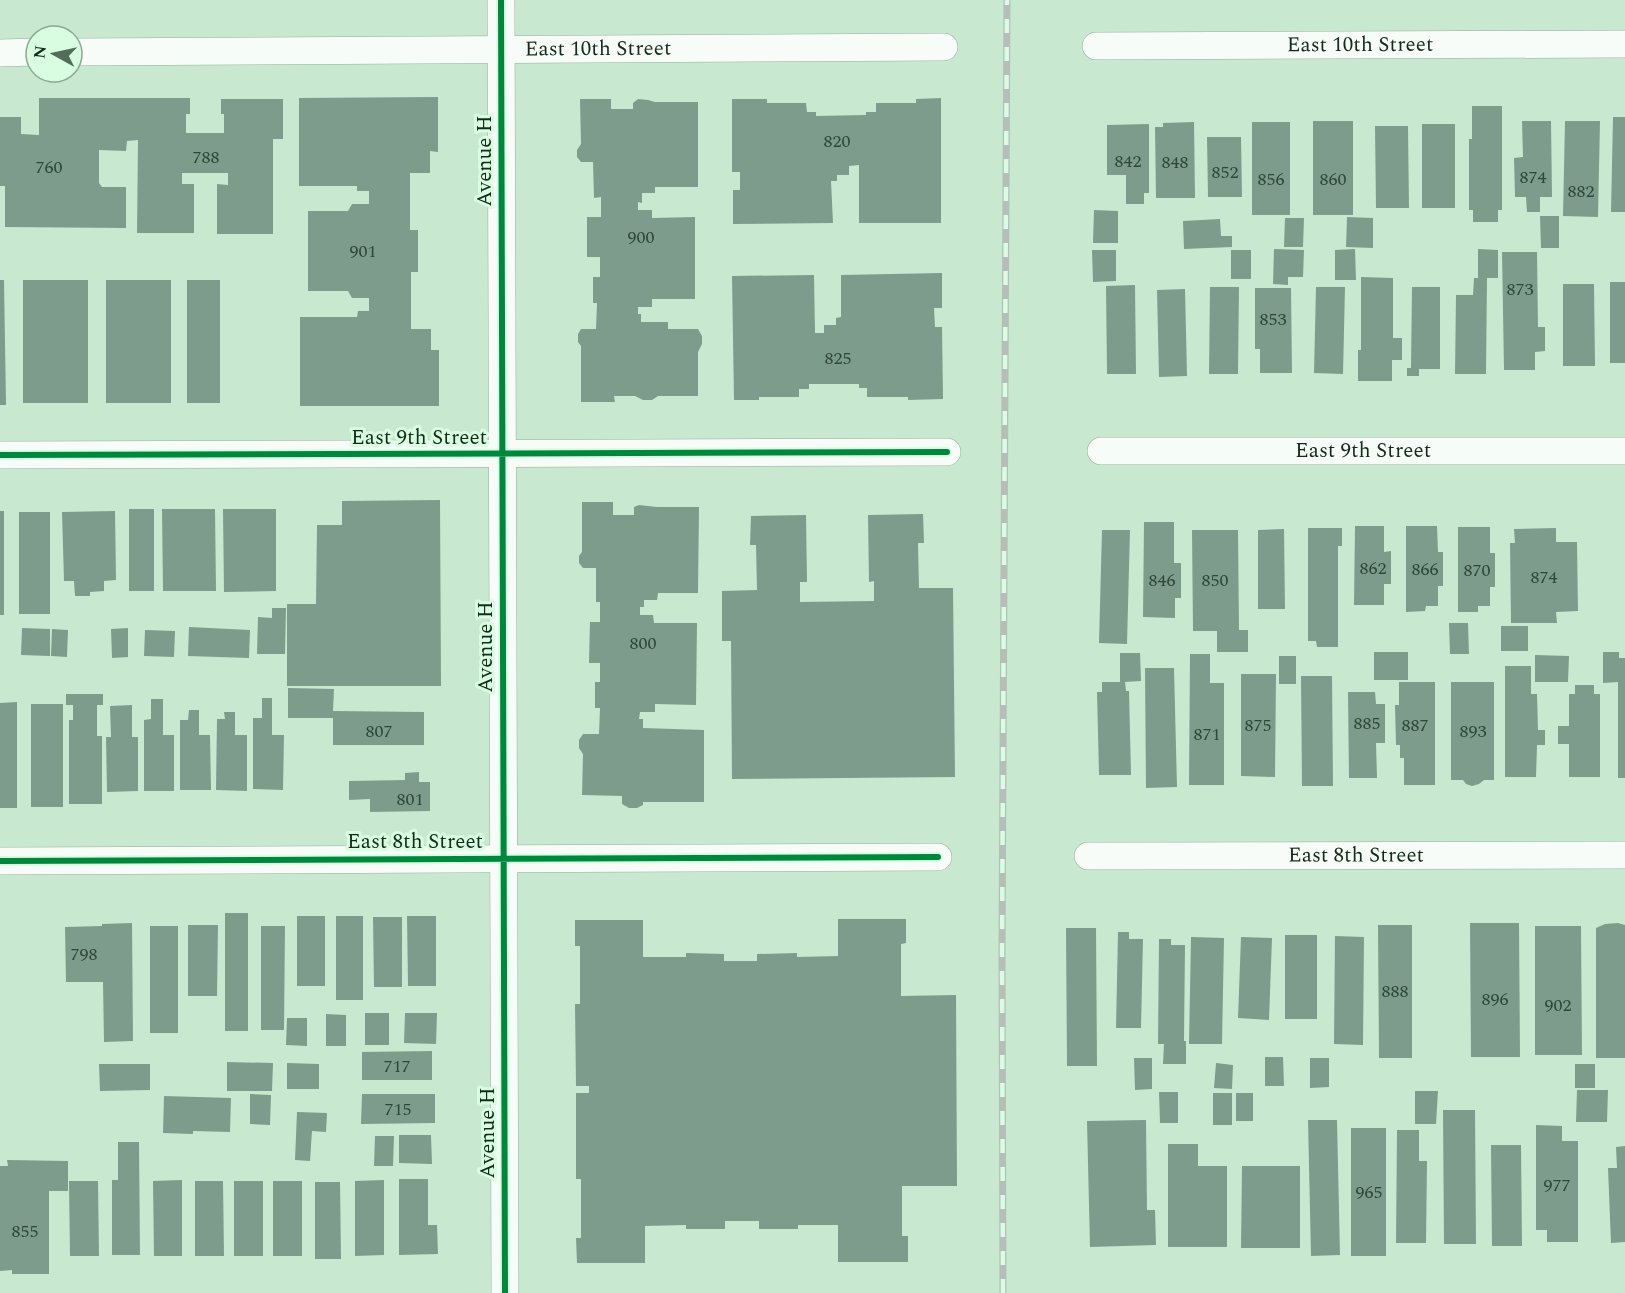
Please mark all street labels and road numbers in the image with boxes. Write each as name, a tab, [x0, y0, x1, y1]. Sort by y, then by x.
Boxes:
street label: East 10th Street	[1287, 29, 1433, 61]
street label: East 10th Street	[525, 33, 671, 65]
street label: Avenue H	[469, 115, 501, 207]
street label: East 9th Street	[351, 422, 487, 454]
street label: East 9th Street	[1295, 435, 1431, 467]
street label: Avenue H	[470, 601, 502, 693]
street label: East 8th Street	[347, 826, 483, 858]
street label: East 8th Street	[1288, 839, 1424, 872]
street label: Avenue H	[472, 1087, 504, 1179]

